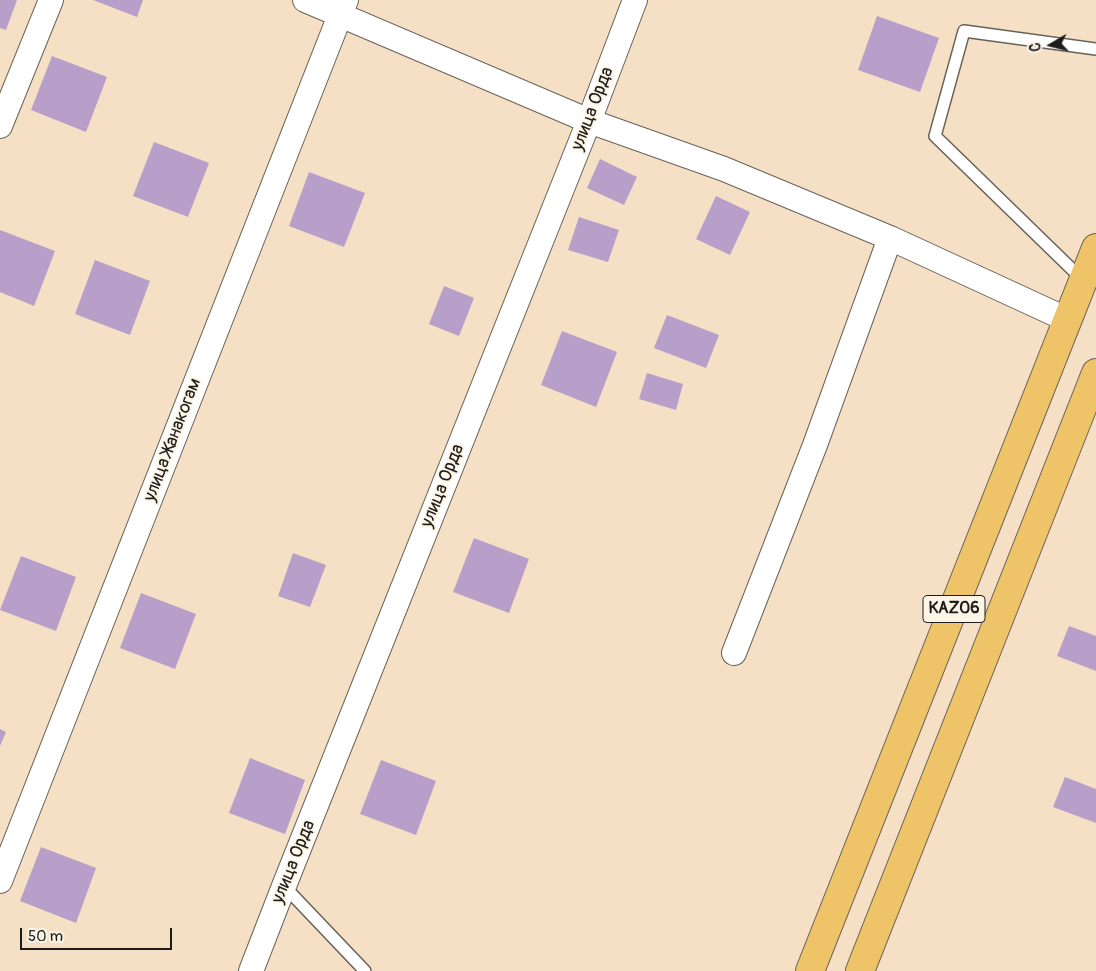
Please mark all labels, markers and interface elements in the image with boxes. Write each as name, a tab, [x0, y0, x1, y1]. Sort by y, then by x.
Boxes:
north arrow	[1026, 20, 1076, 70]
text: С	[1027, 42, 1045, 53]
street label: улица Орда	[567, 64, 619, 154]
street label: улица Жанакогам	[140, 375, 206, 505]
street label: улица Орда	[417, 441, 469, 531]
road number: KАZ06	[923, 596, 985, 622]
street label: улица Орда	[268, 817, 320, 907]
scale bar	[22, 918, 175, 950]
text: 50 m	[28, 927, 63, 946]

